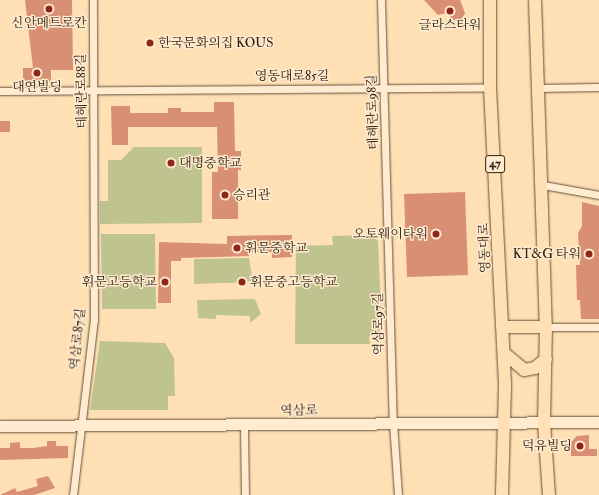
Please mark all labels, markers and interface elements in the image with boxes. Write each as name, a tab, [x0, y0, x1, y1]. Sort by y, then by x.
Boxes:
marker: 신안메트로칸	[44, 4, 54, 14]
marker: 글라스타워	[445, 6, 455, 16]
place label: 신안메트로칸	[11, 15, 87, 31]
place label: 글라스타워	[419, 17, 481, 33]
place label: 한국문화의집 KOUS	[158, 35, 273, 51]
marker: 한국문화의집 KOUS	[145, 38, 155, 48]
street label: 테헤란로88길	[74, 53, 90, 129]
marker: 대연빌딩	[32, 68, 42, 78]
street label: 영동대로85길	[255, 68, 329, 84]
street label: 테헤란로98길	[364, 74, 382, 150]
place label: 대연빌딩	[12, 79, 62, 95]
road number: 47	[485, 154, 505, 174]
place label: 대명중학교	[179, 155, 242, 171]
marker: 대명중학교	[166, 158, 176, 168]
place label: 승리관	[233, 187, 271, 203]
marker: 승리관	[220, 190, 230, 200]
street label: 영동대로	[476, 223, 494, 273]
place label: 오토웨이타워	[353, 226, 428, 242]
marker: 오토웨이타워	[431, 229, 441, 239]
place label: 휘문중학교	[245, 240, 308, 256]
marker: 휘문중학교	[232, 243, 242, 253]
place label: KT&G 타워	[513, 246, 581, 262]
marker: KT&G 타워	[584, 249, 594, 259]
place label: 휘문고등학교	[82, 274, 157, 290]
place label: 휘문중고등학교	[250, 274, 338, 290]
marker: 휘문고등학교	[160, 277, 170, 287]
marker: 휘문중고등학교	[237, 277, 247, 287]
street label: 역삼로97길	[371, 292, 387, 356]
street label: 역삼로87길	[67, 307, 89, 371]
street label: 역삼로	[280, 403, 318, 419]
place label: 덕유빌딩	[522, 438, 572, 454]
marker: 덕유빌딩	[575, 441, 585, 451]

